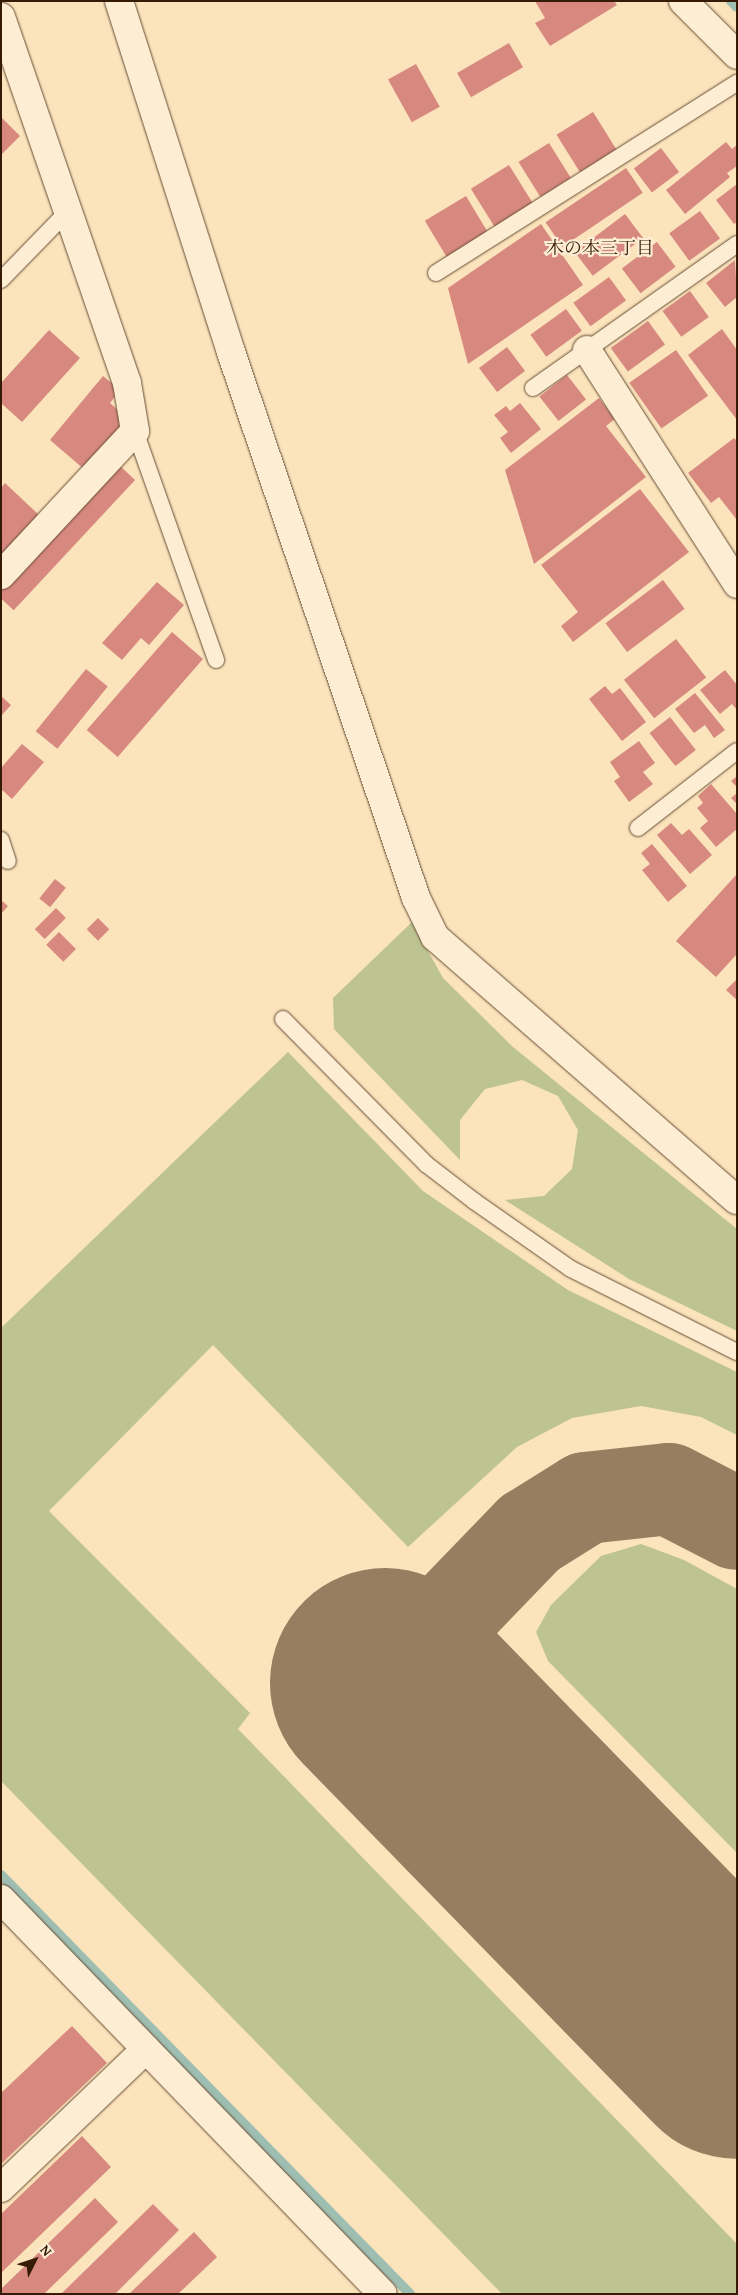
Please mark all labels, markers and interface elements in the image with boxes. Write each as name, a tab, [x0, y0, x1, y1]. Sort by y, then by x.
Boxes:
district label: 木の本三丁目	[546, 237, 654, 259]
north arrow	[10, 2235, 60, 2285]
text: N	[36, 2240, 57, 2260]

